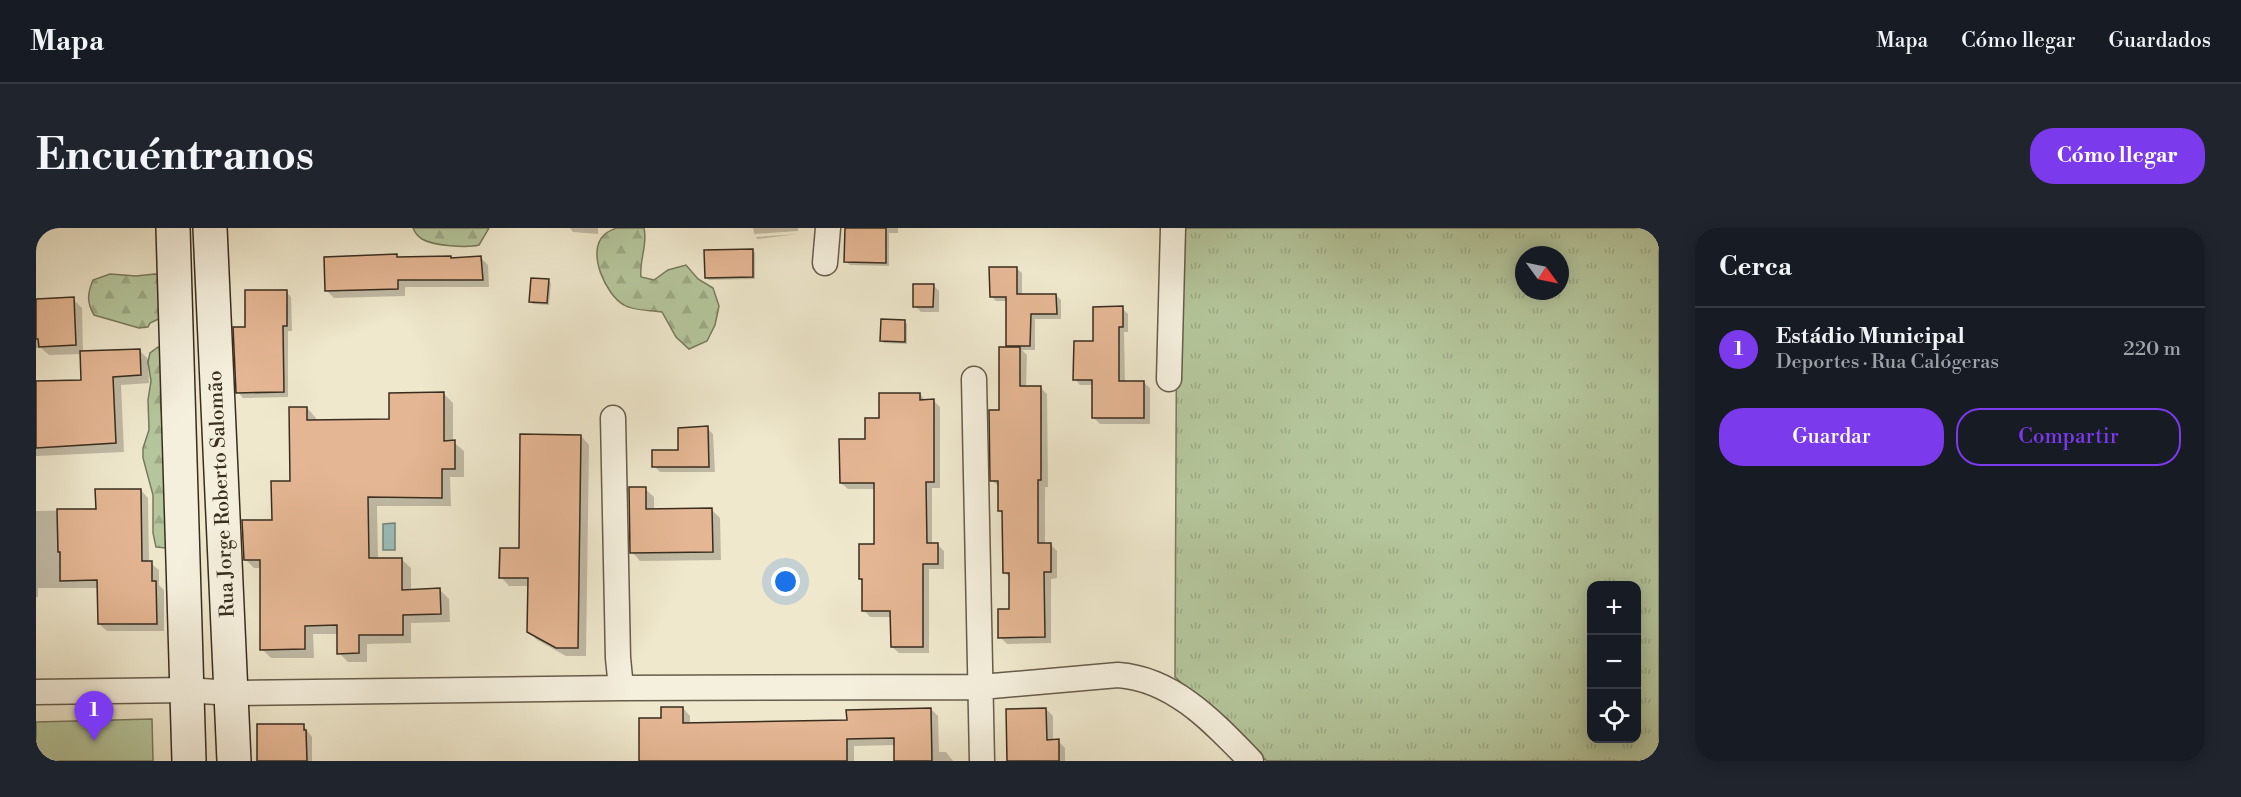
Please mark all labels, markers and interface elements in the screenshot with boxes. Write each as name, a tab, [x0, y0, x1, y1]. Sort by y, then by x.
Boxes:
text: Mapa	[30, 24, 104, 59]
text: Mapa	[1876, 28, 1928, 54]
text: Cómo llegar	[1961, 28, 2076, 54]
text: Guardados	[2109, 28, 2211, 54]
button: Cómo llegar	[2030, 128, 2205, 184]
text: Encuéntranos	[36, 130, 314, 183]
north arrow	[1515, 246, 1569, 300]
text: Cerca	[1719, 251, 1792, 283]
text: Estádio Municipal	[1776, 323, 1965, 350]
text: 1	[1734, 337, 1743, 362]
text: 220 m	[2123, 337, 2181, 362]
text: Deportes · Rua Calógeras	[1776, 350, 1999, 375]
street label: Rua Jorge Roberto Salomão	[203, 370, 241, 618]
button: Guardar	[1719, 408, 1944, 466]
button: Compartir	[1956, 408, 2181, 466]
your location	[771, 567, 800, 596]
map controls	[1587, 581, 1641, 743]
button: +	[1587, 581, 1641, 635]
button: −	[1587, 635, 1641, 689]
button: locate	[1587, 689, 1641, 743]
pin: 1	[74, 692, 114, 741]

